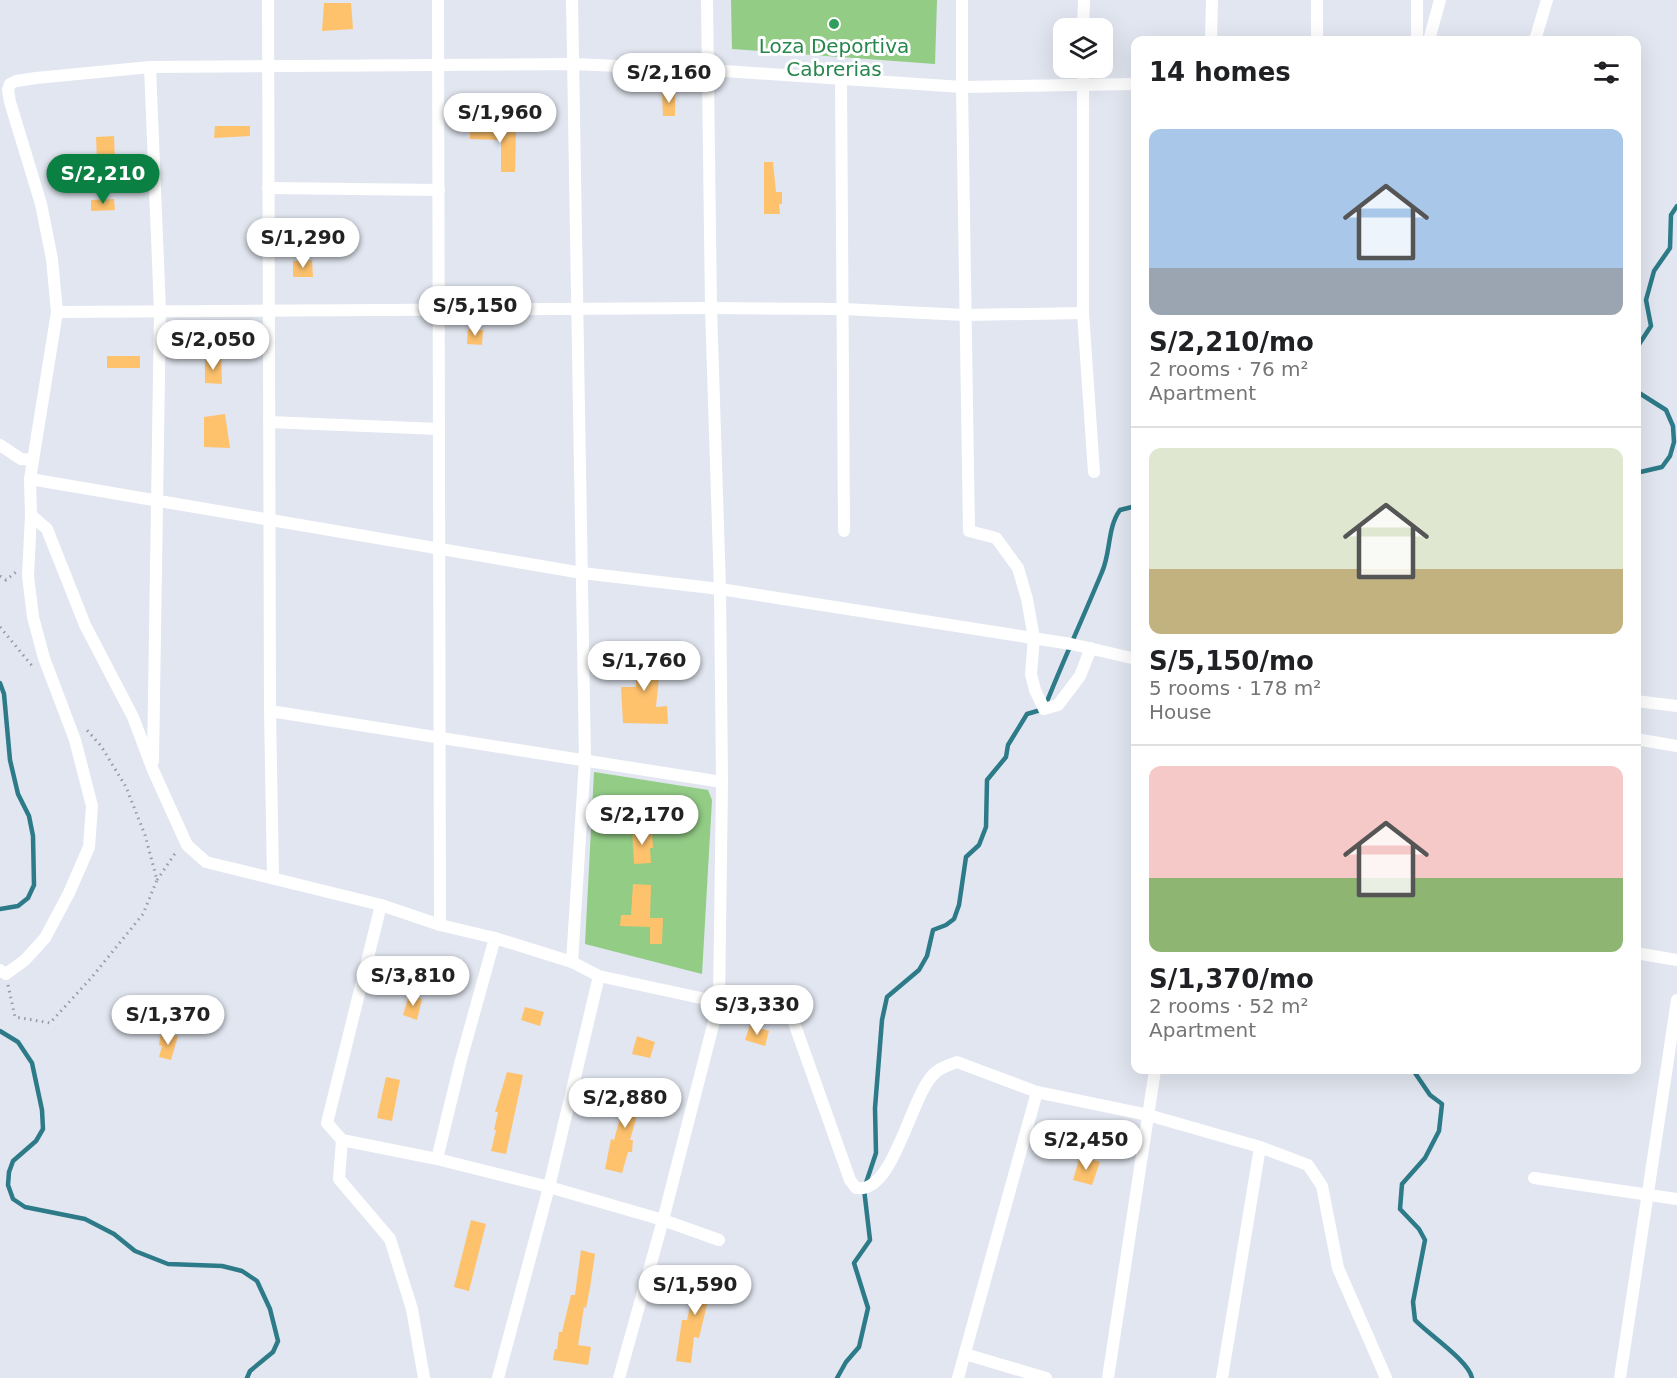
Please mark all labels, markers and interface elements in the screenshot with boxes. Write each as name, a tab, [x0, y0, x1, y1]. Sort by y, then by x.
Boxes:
marker: Loza Deportiva Cabrerias	[827, 17, 841, 31]
map controls	[1053, 18, 1113, 78]
button: layers	[1053, 18, 1113, 78]
place label: Loza Deportiva Cabrerias	[759, 34, 909, 81]
pin: S/2,160	[614, 53, 724, 104]
icon: filters	[1590, 56, 1623, 89]
text: 14 homes	[1149, 57, 1291, 87]
text: S/2,160	[627, 60, 711, 84]
pin: S/1,960	[445, 93, 555, 144]
text: S/1,960	[458, 100, 542, 124]
pin: S/2,210	[48, 154, 158, 205]
text: S/2,210	[61, 161, 145, 185]
icon: home	[1332, 168, 1440, 276]
pin: S/1,290	[248, 218, 358, 269]
text: S/1,290	[261, 225, 345, 249]
pin: S/5,150	[420, 286, 530, 337]
text: S/5,150	[433, 293, 517, 317]
pin: S/2,050	[158, 320, 268, 371]
text: S/2,050	[171, 327, 255, 351]
text: S/2,210/mo	[1149, 327, 1314, 357]
text: 2 rooms · 76 m²	[1149, 357, 1309, 381]
text: Apartment	[1149, 381, 1256, 405]
icon: home	[1332, 487, 1440, 595]
pin: S/1,760	[589, 641, 699, 692]
text: S/5,150/mo	[1149, 646, 1314, 676]
text: S/1,760	[602, 648, 686, 672]
text: 5 rooms · 178 m²	[1149, 676, 1321, 700]
text: House	[1149, 700, 1212, 724]
pin: S/2,170	[587, 795, 697, 846]
text: S/2,170	[600, 802, 684, 826]
icon: home	[1332, 805, 1440, 913]
pin: S/3,810	[358, 956, 468, 1007]
text: S/3,810	[371, 963, 455, 987]
text: S/1,370/mo	[1149, 964, 1314, 994]
pin: S/3,330	[702, 985, 812, 1036]
text: S/3,330	[715, 992, 799, 1016]
text: 2 rooms · 52 m²	[1149, 994, 1309, 1018]
pin: S/1,370	[113, 995, 223, 1046]
text: S/1,370	[126, 1002, 210, 1026]
text: Apartment	[1149, 1018, 1256, 1042]
pin: S/2,880	[570, 1078, 680, 1129]
text: S/2,880	[583, 1085, 667, 1109]
pin: S/2,450	[1031, 1120, 1141, 1171]
text: S/2,450	[1044, 1127, 1128, 1151]
pin: S/1,590	[640, 1265, 750, 1316]
text: S/1,590	[653, 1272, 737, 1296]

